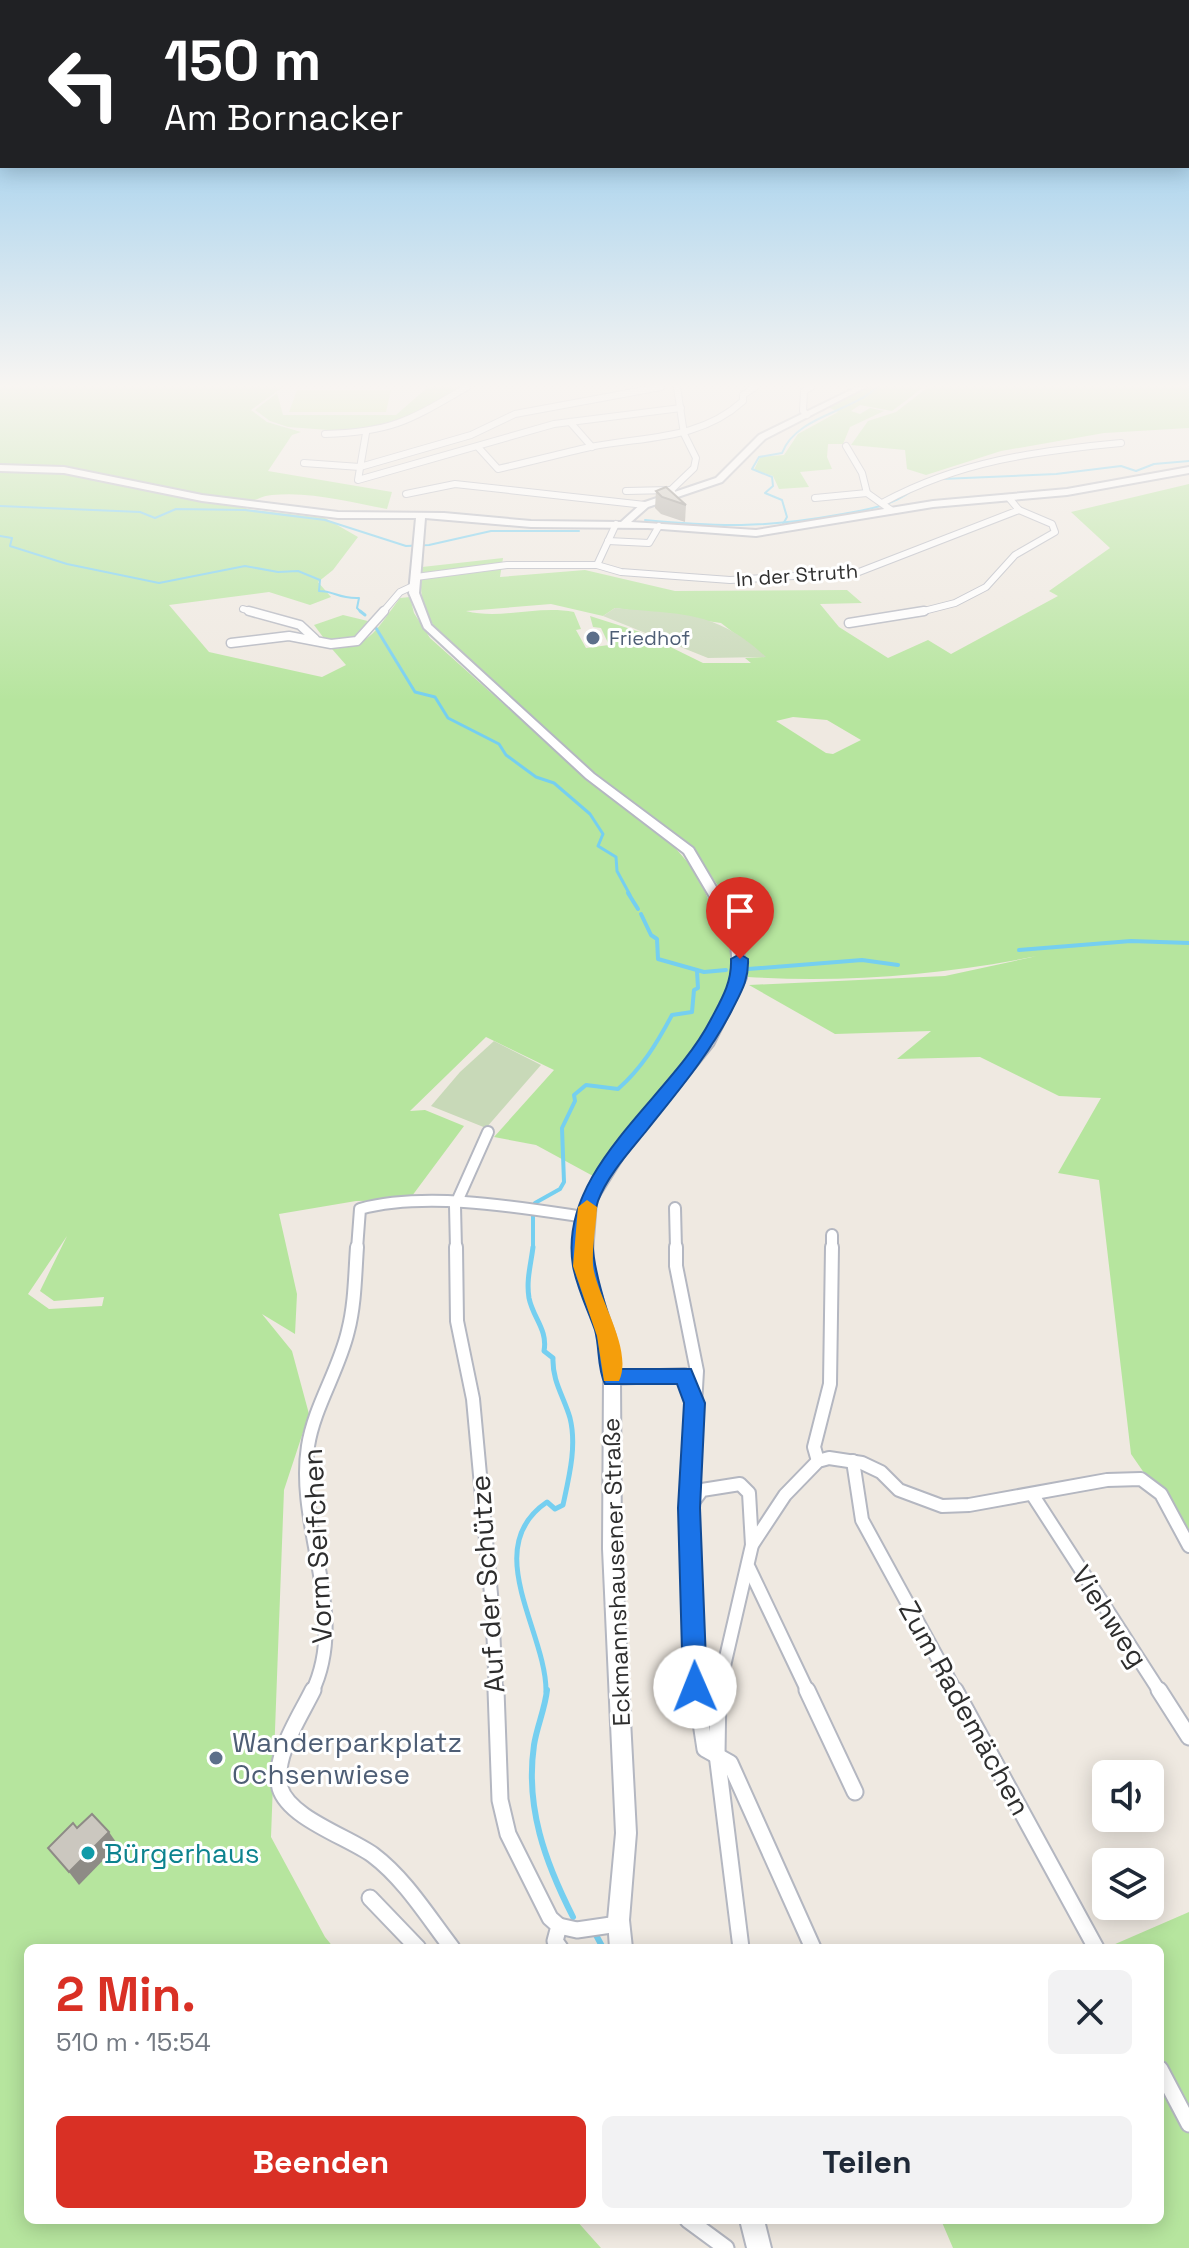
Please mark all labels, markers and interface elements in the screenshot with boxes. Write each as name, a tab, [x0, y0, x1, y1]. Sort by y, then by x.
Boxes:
text: 150 m	[164, 25, 321, 96]
icon: left	[32, 32, 136, 136]
text: Am Bornacker	[164, 95, 404, 141]
street label: In der Struth	[735, 558, 859, 592]
place label: Friedhof	[609, 625, 690, 651]
marker: Friedhof	[584, 629, 602, 647]
pin	[706, 877, 774, 959]
icon: arrive	[718, 889, 762, 933]
street label: Eckmannshausener Straße	[595, 1417, 637, 1727]
street label: Vorm Seifchen	[294, 1448, 340, 1644]
street label: Auf der Schütze	[461, 1474, 513, 1694]
street label: Viehweg	[1064, 1558, 1156, 1674]
street label: Zum Rademächen	[891, 1594, 1039, 1822]
position arrow	[653, 1645, 737, 1729]
place label: Wanderparkplatz Ochsenwiese	[232, 1724, 462, 1792]
marker: Wanderparkplatz Ochsenwiese	[207, 1749, 225, 1767]
map controls	[1092, 1760, 1164, 1920]
button: sound	[1092, 1760, 1164, 1832]
place label: Bürgerhaus	[104, 1835, 260, 1871]
marker: Bürgerhaus	[79, 1844, 97, 1862]
button: layers	[1092, 1848, 1164, 1920]
text: 2 Min.	[56, 1964, 196, 2025]
button: close	[1048, 1970, 1132, 2054]
text: 510 m · 15:54	[56, 2025, 211, 2059]
button: Beenden	[56, 2116, 586, 2208]
button: Teilen	[602, 2116, 1132, 2208]

